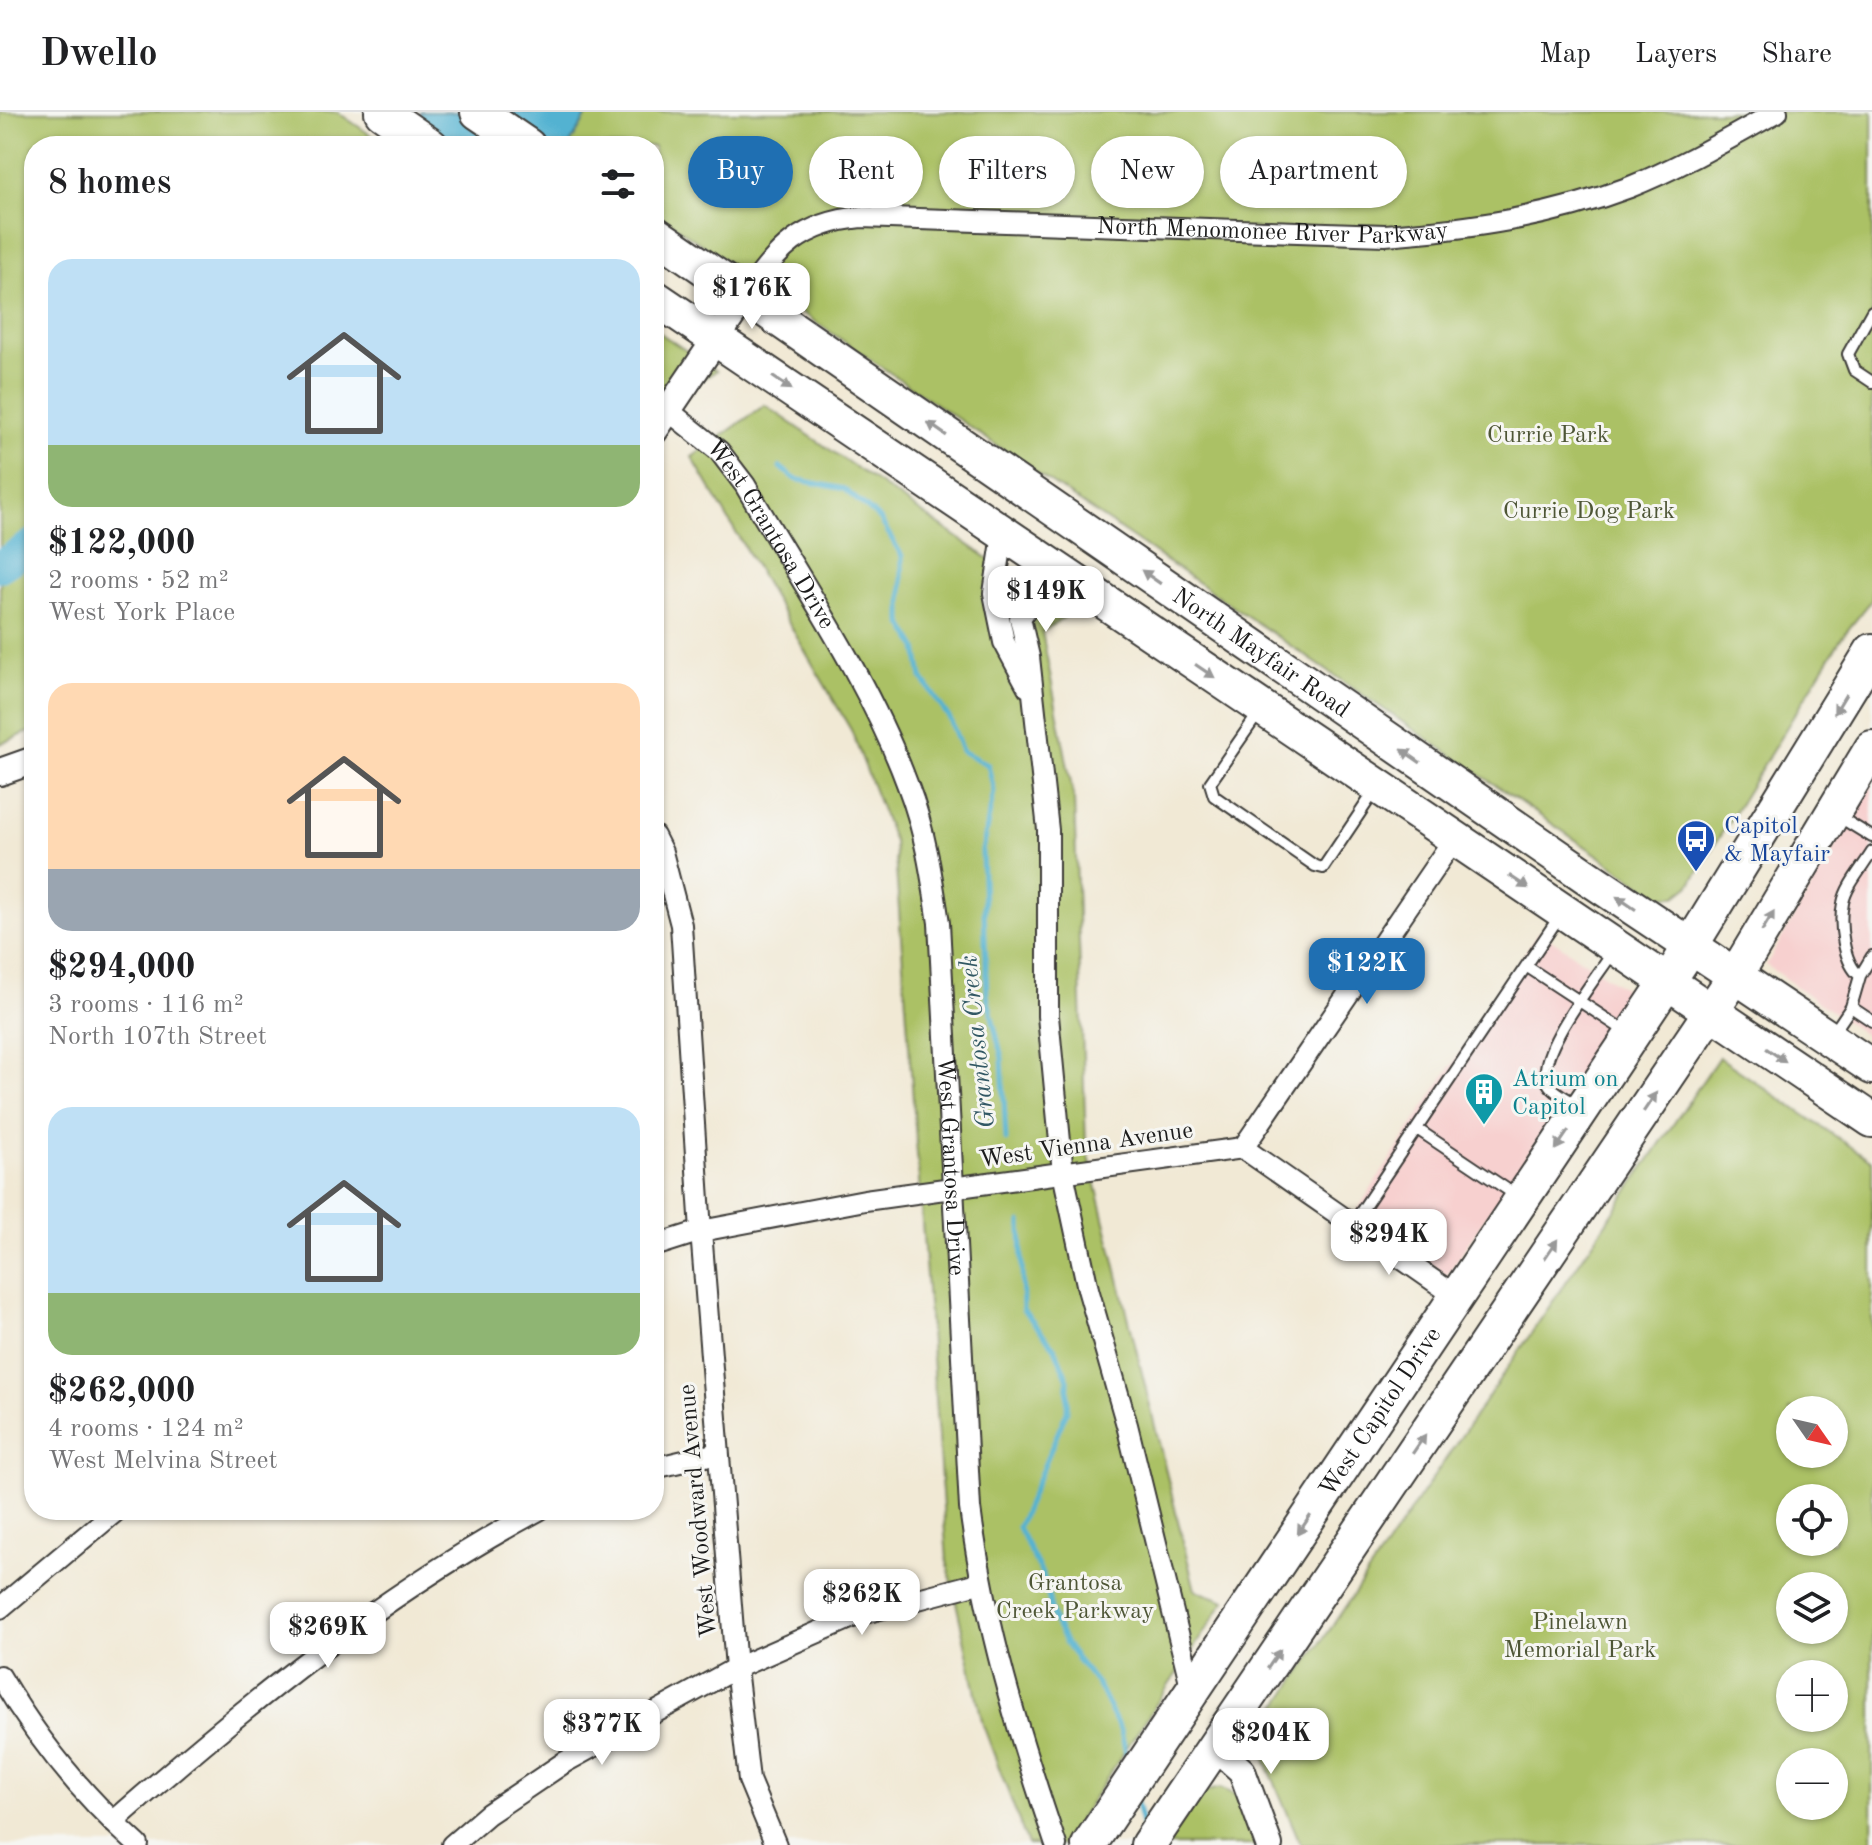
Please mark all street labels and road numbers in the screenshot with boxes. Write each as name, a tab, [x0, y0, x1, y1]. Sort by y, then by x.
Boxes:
street label: North Menomonee River Parkway	[1096, 215, 1450, 249]
street label: West Grantosa Drive	[701, 436, 838, 633]
street label: North Mayfair Road	[1167, 584, 1353, 723]
street label: West Grantosa Drive	[932, 1056, 968, 1276]
street label: West Vienna Avenue	[978, 1119, 1195, 1173]
street label: West Capitol Drive	[1316, 1324, 1446, 1501]
street label: West Woodward Avenue	[676, 1383, 722, 1639]

